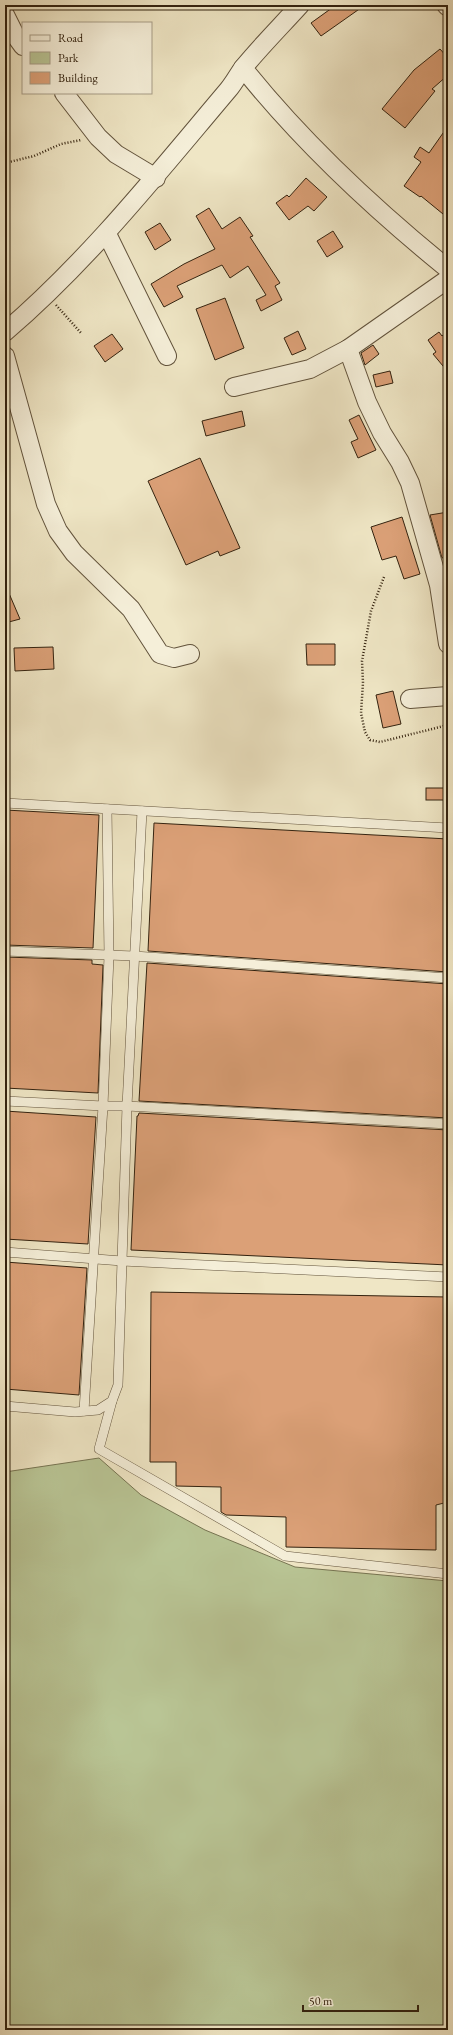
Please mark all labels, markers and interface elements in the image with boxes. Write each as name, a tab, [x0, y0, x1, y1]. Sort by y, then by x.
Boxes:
legend	[22, 22, 152, 94]
text: Road	[58, 30, 84, 46]
text: Park	[58, 50, 79, 66]
text: Building	[58, 70, 99, 86]
scale bar	[303, 1987, 418, 2013]
text: 50 m	[309, 1993, 333, 2009]

